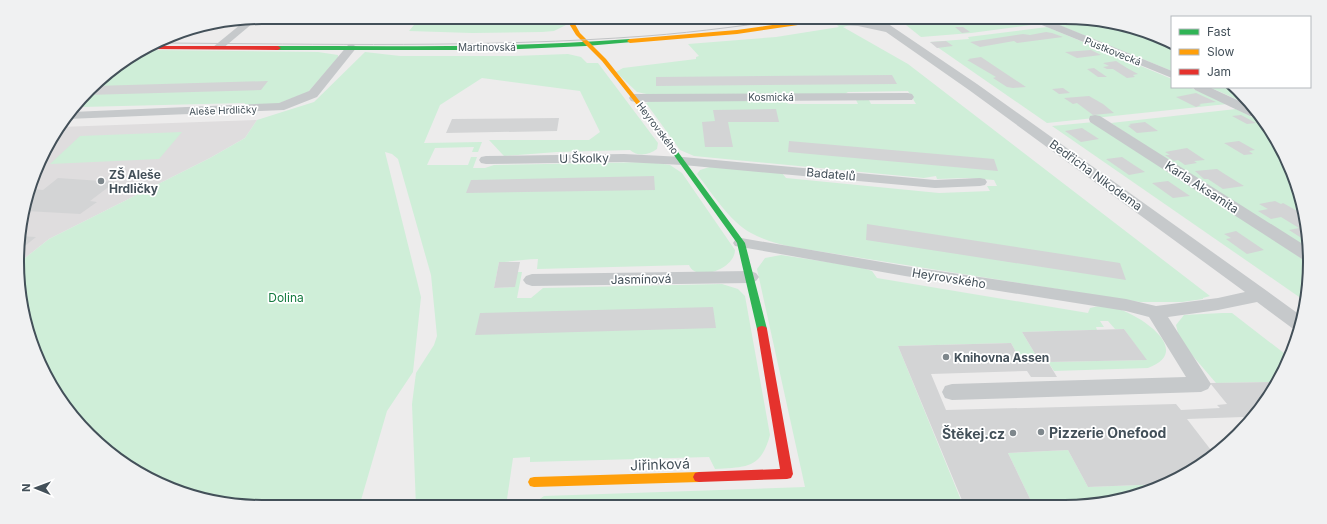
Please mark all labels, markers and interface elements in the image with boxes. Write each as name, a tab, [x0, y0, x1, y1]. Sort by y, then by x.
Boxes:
legend	[1171, 16, 1311, 88]
text: Fast	[1207, 24, 1231, 39]
street label: Pustkovecká	[1083, 34, 1143, 68]
street label: Martinovská	[458, 41, 516, 53]
text: Slow	[1207, 44, 1235, 59]
text: Jam	[1207, 64, 1231, 79]
street label: Kosmická	[748, 91, 794, 103]
street label: Heyrovského	[635, 100, 681, 156]
street label: Aleše Hrdličky	[189, 103, 258, 117]
street label: Bedřicha Nikodema	[1047, 136, 1145, 214]
street label: U Školky	[559, 150, 609, 166]
street label: Karla Aksamita	[1162, 158, 1242, 216]
street label: Badatelů	[806, 164, 856, 184]
place label: ZŠ Aleše Hrdličky	[109, 167, 161, 196]
marker: ZŠ Aleše Hrdličky	[96, 176, 106, 186]
street label: Heyrovského	[911, 265, 987, 291]
street label: Jasmínová	[610, 271, 672, 287]
park label: Dolina	[268, 290, 304, 305]
place label: Knihovna Assen	[954, 350, 1049, 365]
marker: Knihovna Assen	[941, 352, 951, 362]
place label: Pizzerie Onefood	[1049, 424, 1166, 441]
place label: Štěkej.cz	[942, 425, 1005, 442]
marker: Pizzerie Onefood	[1036, 427, 1046, 437]
marker: Štěkej.cz	[1008, 428, 1018, 438]
street label: Jiřinková	[630, 454, 690, 474]
north arrow	[16, 468, 56, 508]
text: N	[19, 484, 33, 492]

